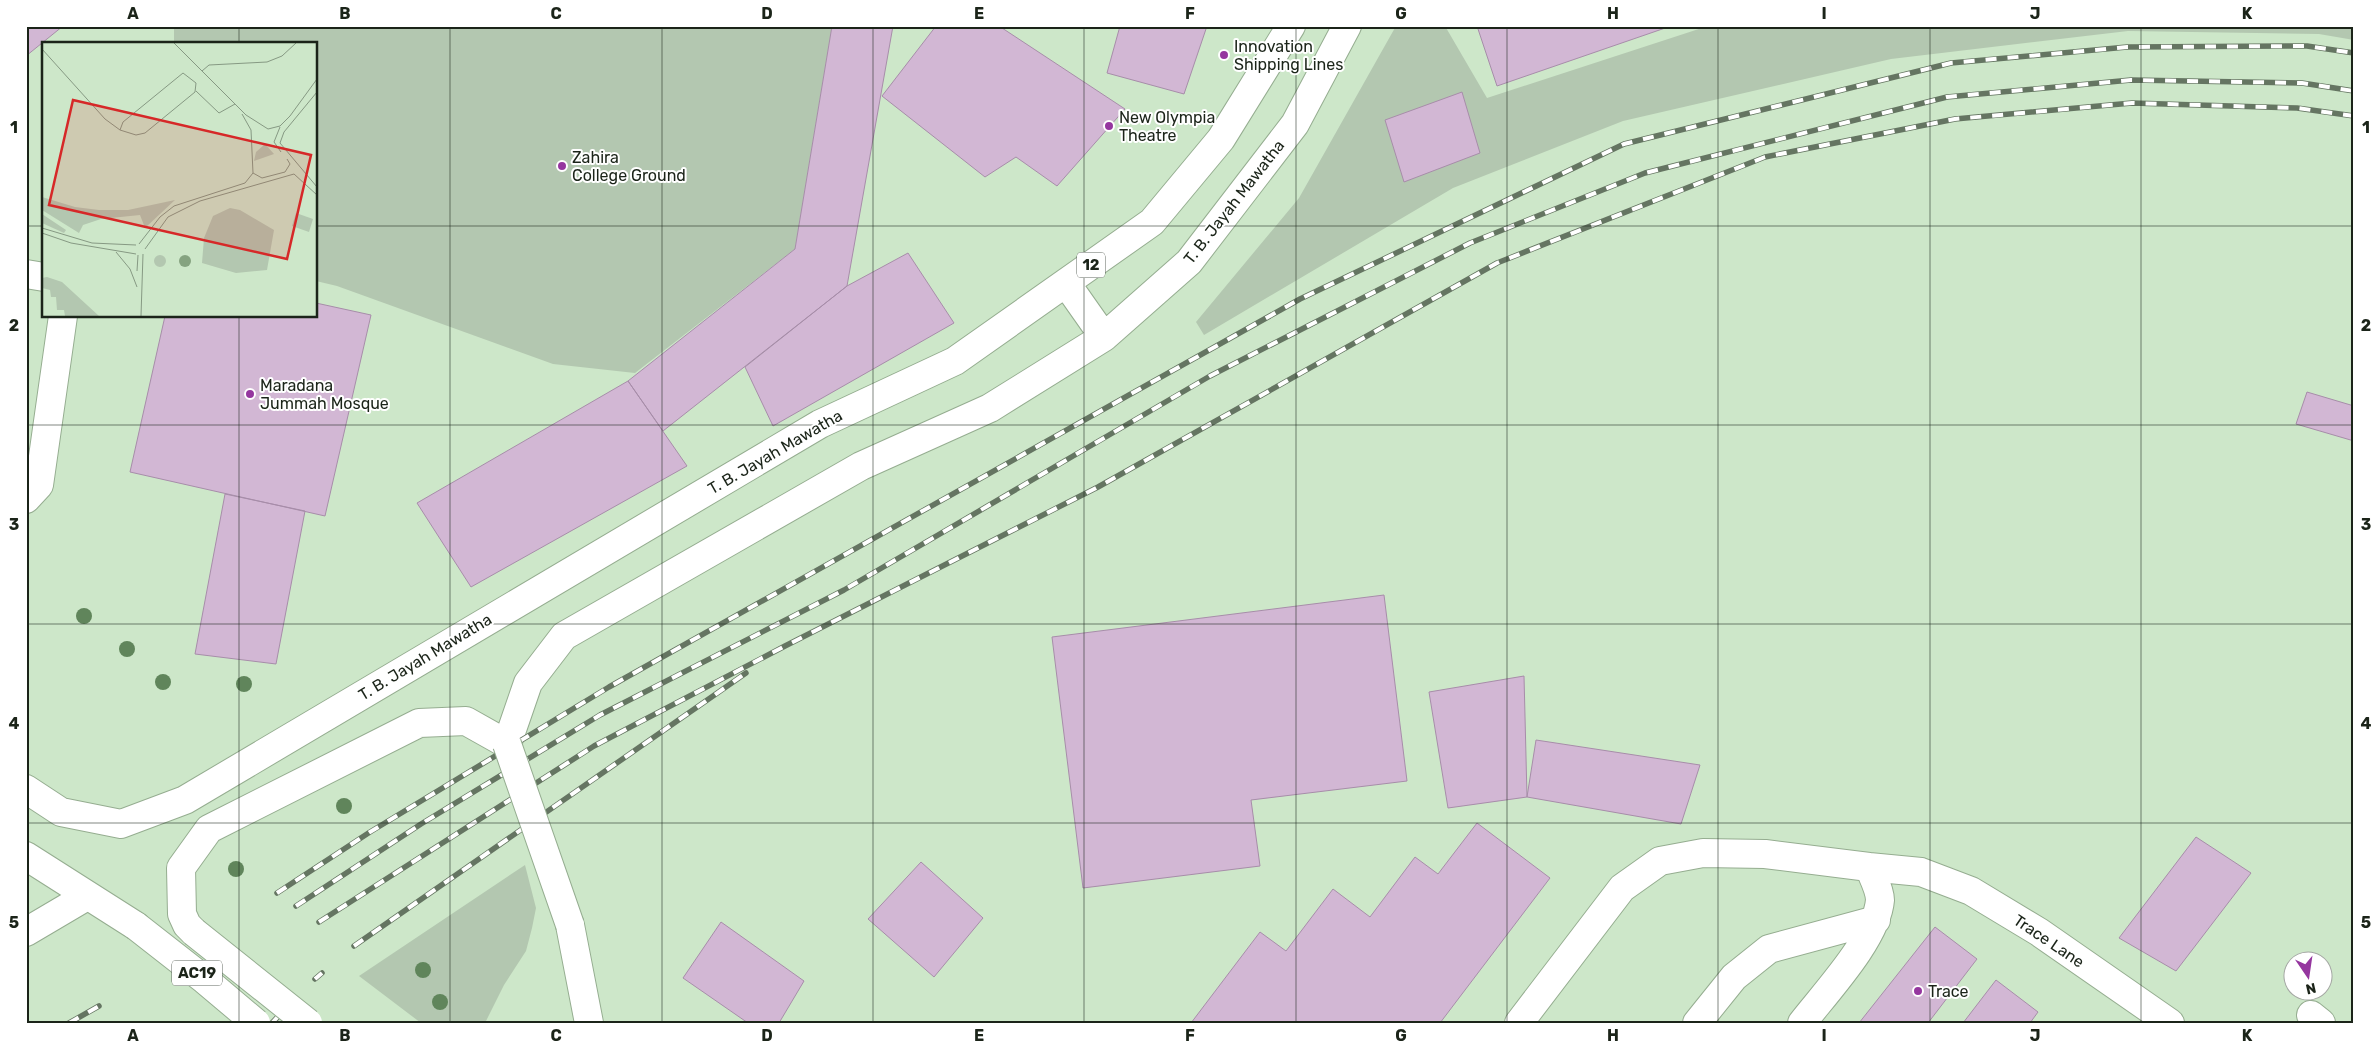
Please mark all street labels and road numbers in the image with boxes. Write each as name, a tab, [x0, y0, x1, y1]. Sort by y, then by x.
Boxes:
street label: T. B. Jayah Mawatha	[1180, 136, 1288, 268]
road number: 12	[1077, 252, 1105, 278]
street label: T. B. Jayah Mawatha	[704, 406, 846, 498]
street label: T. B. Jayah Mawatha	[355, 610, 495, 704]
street label: Trace Lane	[2010, 910, 2088, 972]
road number: AC19	[172, 960, 222, 986]

